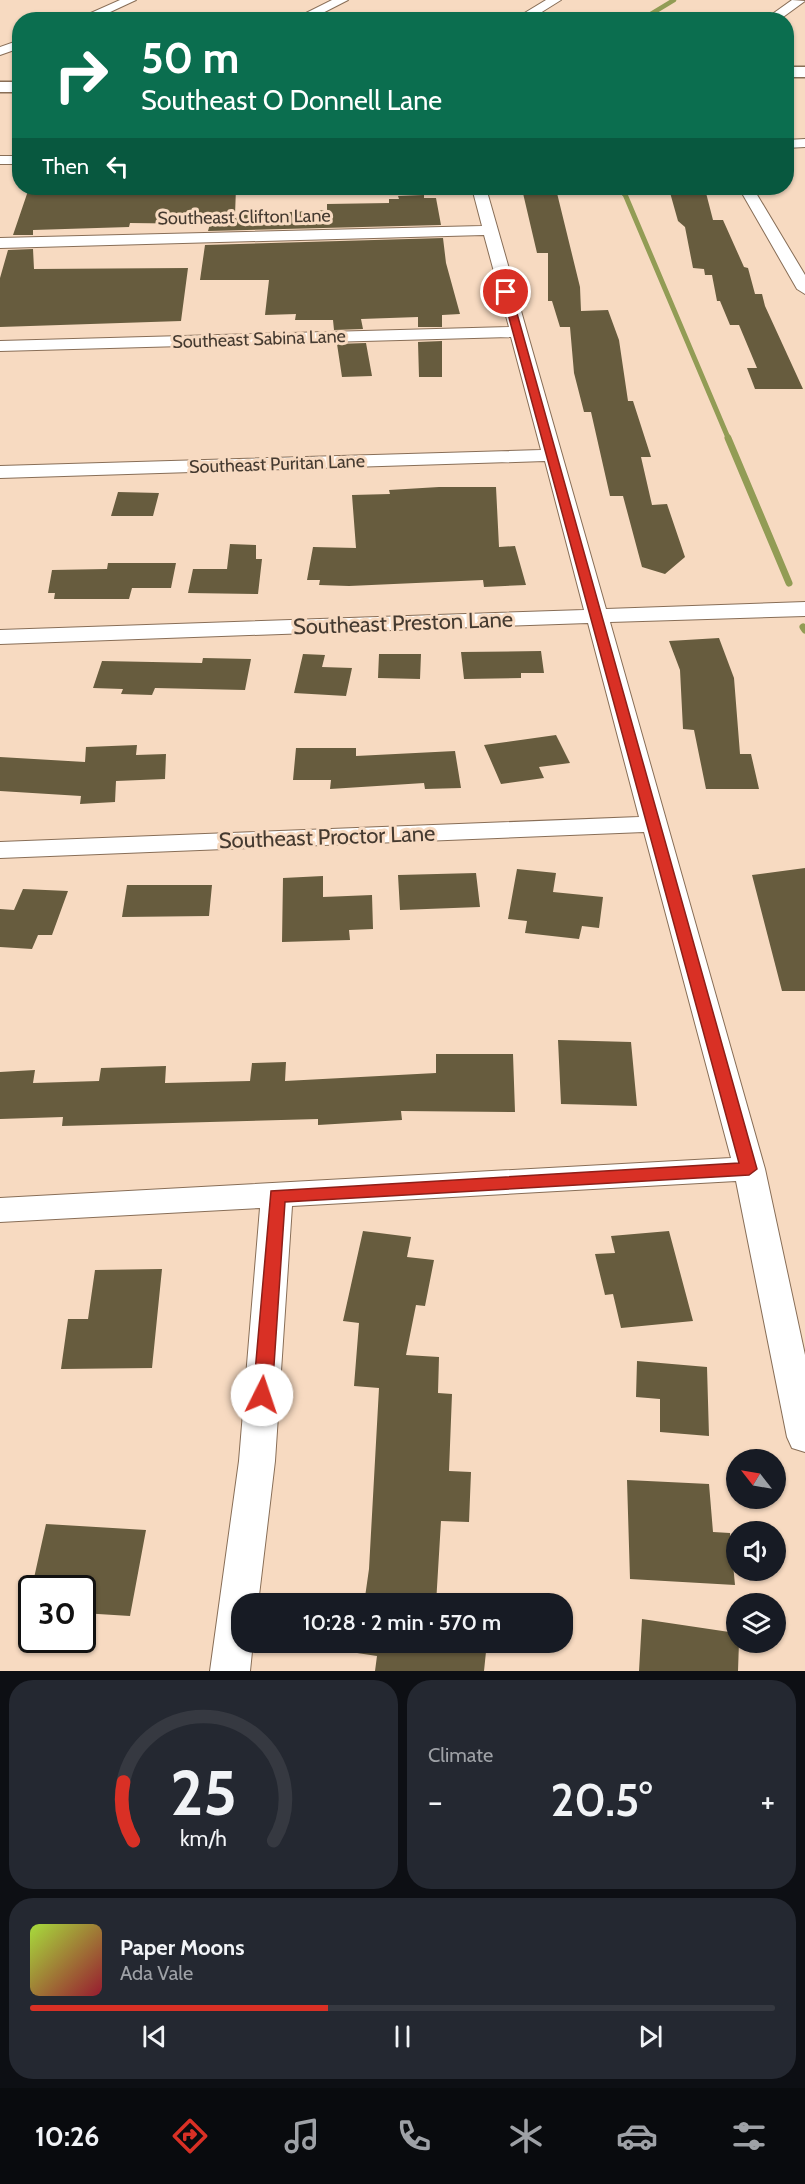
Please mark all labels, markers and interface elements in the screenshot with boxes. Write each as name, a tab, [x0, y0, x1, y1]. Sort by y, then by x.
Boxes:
text: 50 m	[141, 32, 239, 84]
icon: right	[42, 36, 120, 114]
text: Southeast O Donnell Lane	[141, 84, 442, 117]
icon: left	[101, 150, 134, 183]
text: Then	[42, 153, 89, 180]
street label: Southeast Clifton Lane	[157, 204, 331, 230]
pin	[480, 266, 531, 317]
icon: arrive	[489, 275, 522, 308]
street label: Southeast Sabina Lane	[172, 325, 346, 353]
street label: Southeast Puritan Lane	[189, 450, 365, 478]
street label: Southeast Preston Lane	[292, 606, 514, 640]
street label: Southeast Proctor Lane	[218, 820, 436, 854]
position arrow	[230, 1363, 294, 1427]
north arrow	[726, 1449, 786, 1509]
map controls	[726, 1449, 786, 1653]
button: sound	[726, 1521, 786, 1581]
speed limit sign: 30	[18, 1575, 96, 1653]
button: layers	[726, 1593, 786, 1653]
text: 10:28 · 2 min · 570 m	[303, 1609, 501, 1636]
text: Climate	[428, 1743, 493, 1767]
text: 25	[170, 1755, 237, 1831]
text: 20.5°	[551, 1773, 652, 1827]
text: −	[428, 1781, 443, 1821]
text: +	[760, 1781, 775, 1821]
text: km/h	[180, 1826, 227, 1852]
text: Paper Moons	[120, 1934, 244, 1961]
text: Ada Vale	[120, 1961, 193, 1985]
icon: previous	[138, 2020, 171, 2053]
icon: pause	[386, 2020, 419, 2053]
icon: next	[634, 2020, 667, 2053]
icon: directions	[169, 2115, 211, 2157]
icon: music	[281, 2115, 323, 2157]
icon: phone	[393, 2115, 435, 2157]
icon: climate	[505, 2115, 547, 2157]
icon: car	[616, 2115, 658, 2157]
icon: filters	[728, 2115, 770, 2157]
text: 10:26	[35, 2120, 99, 2153]

